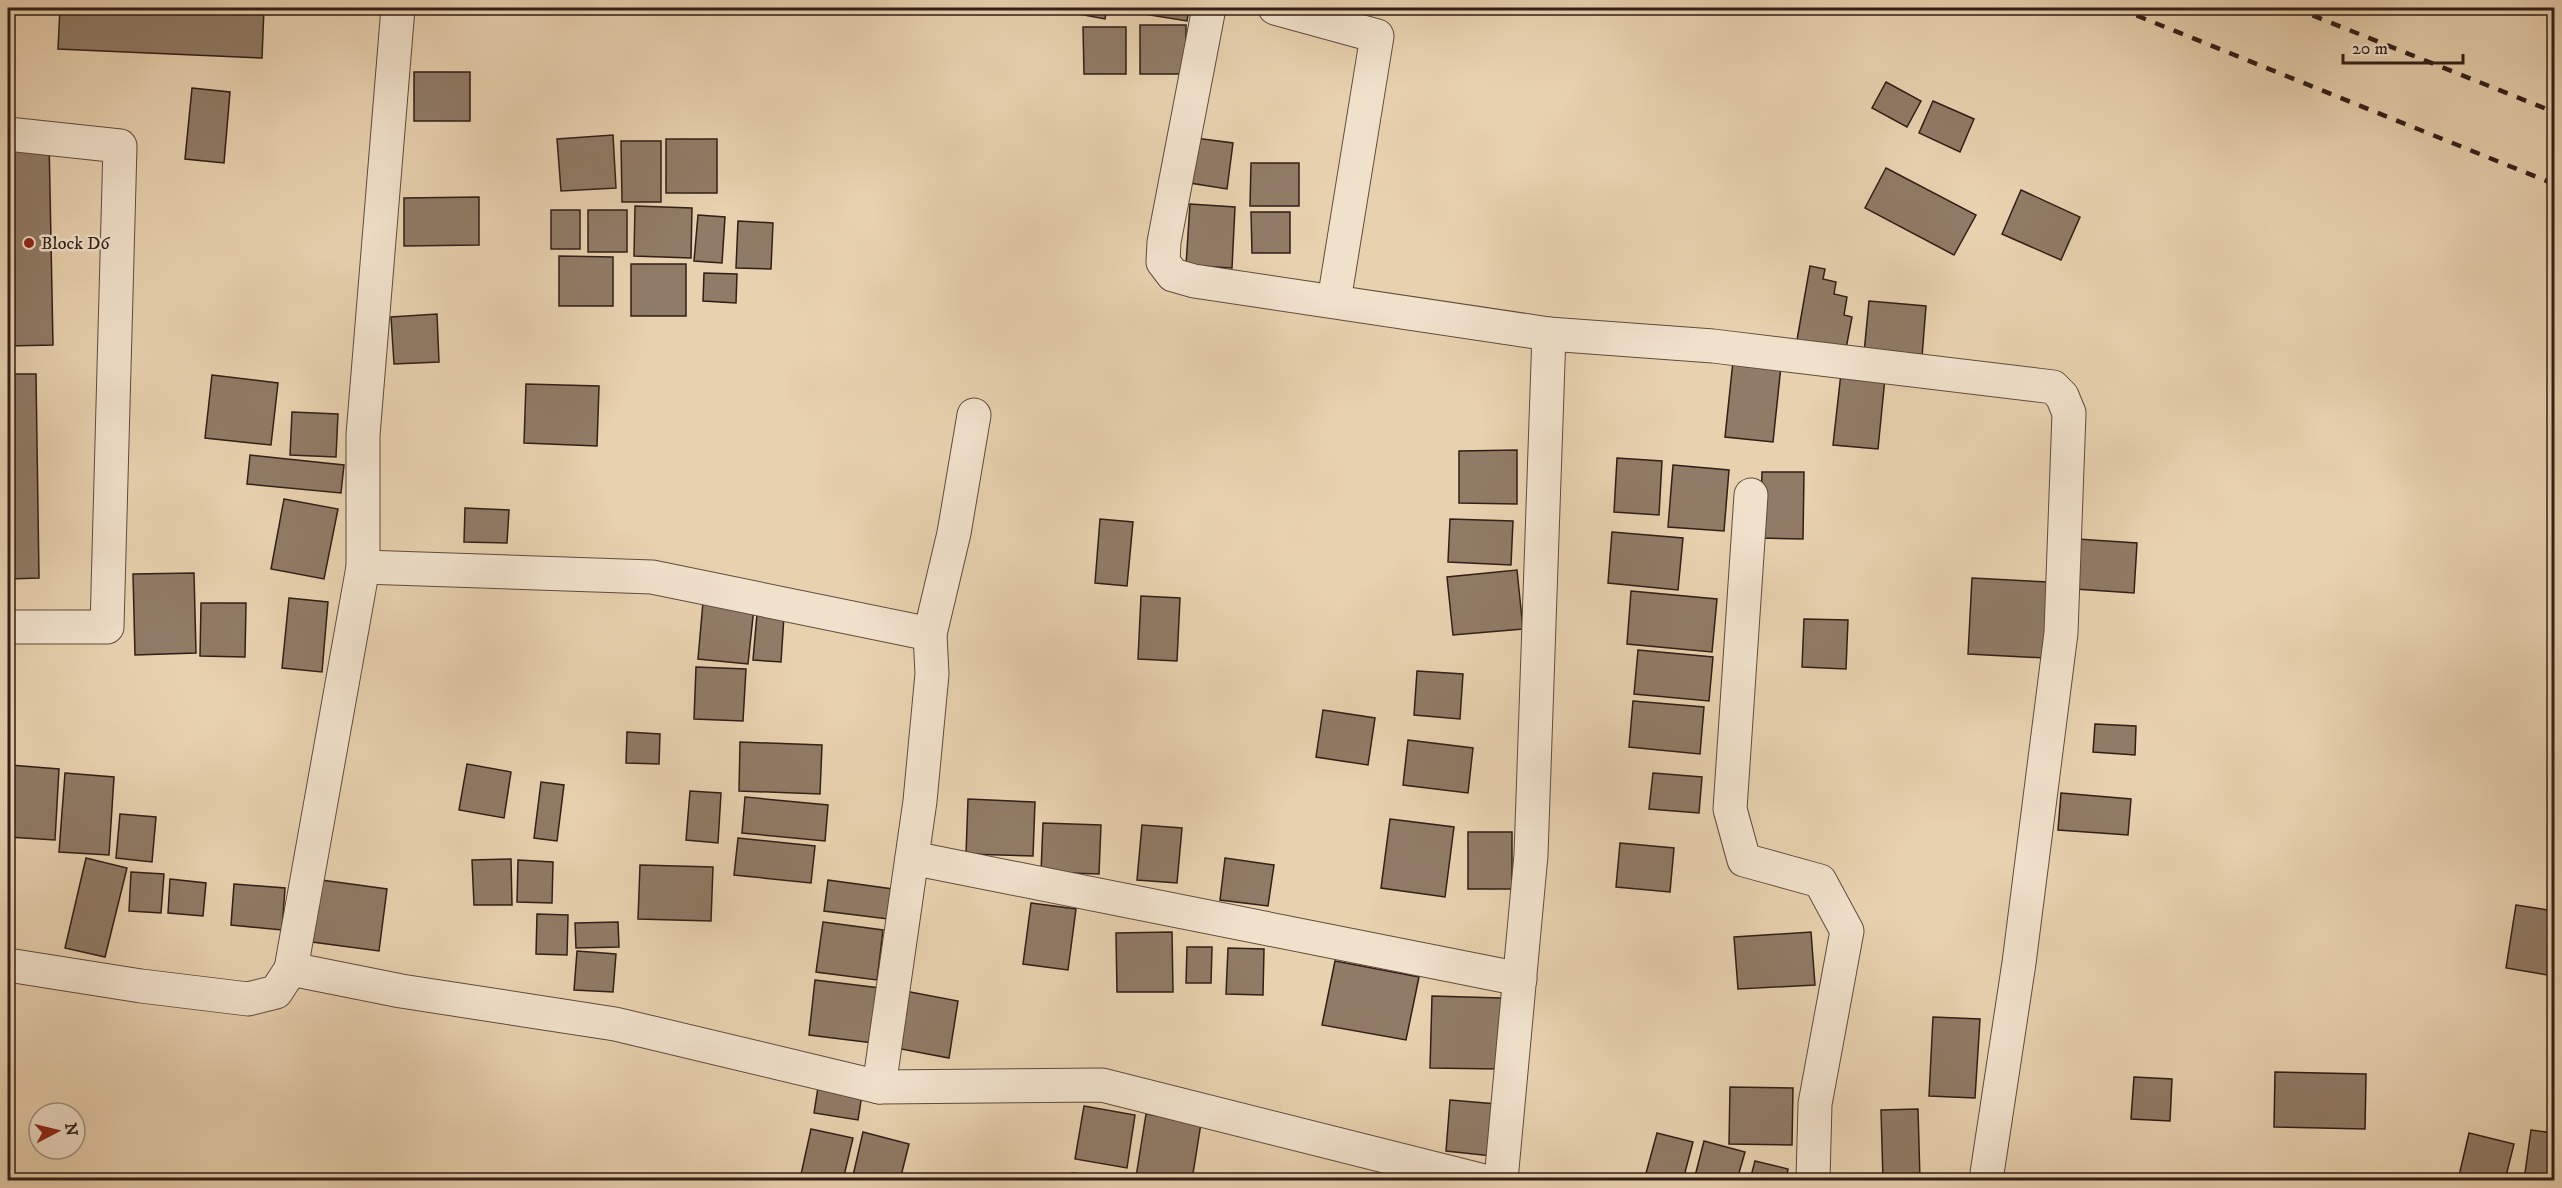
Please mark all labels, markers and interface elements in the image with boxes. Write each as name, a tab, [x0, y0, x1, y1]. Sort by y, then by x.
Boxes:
scale bar	[2343, 27, 2463, 65]
text: 20 m	[2352, 38, 2388, 60]
place label: Block D6	[41, 233, 110, 255]
marker: Block D6	[22, 236, 36, 250]
north arrow	[27, 1101, 87, 1161]
text: N	[60, 1122, 82, 1137]

